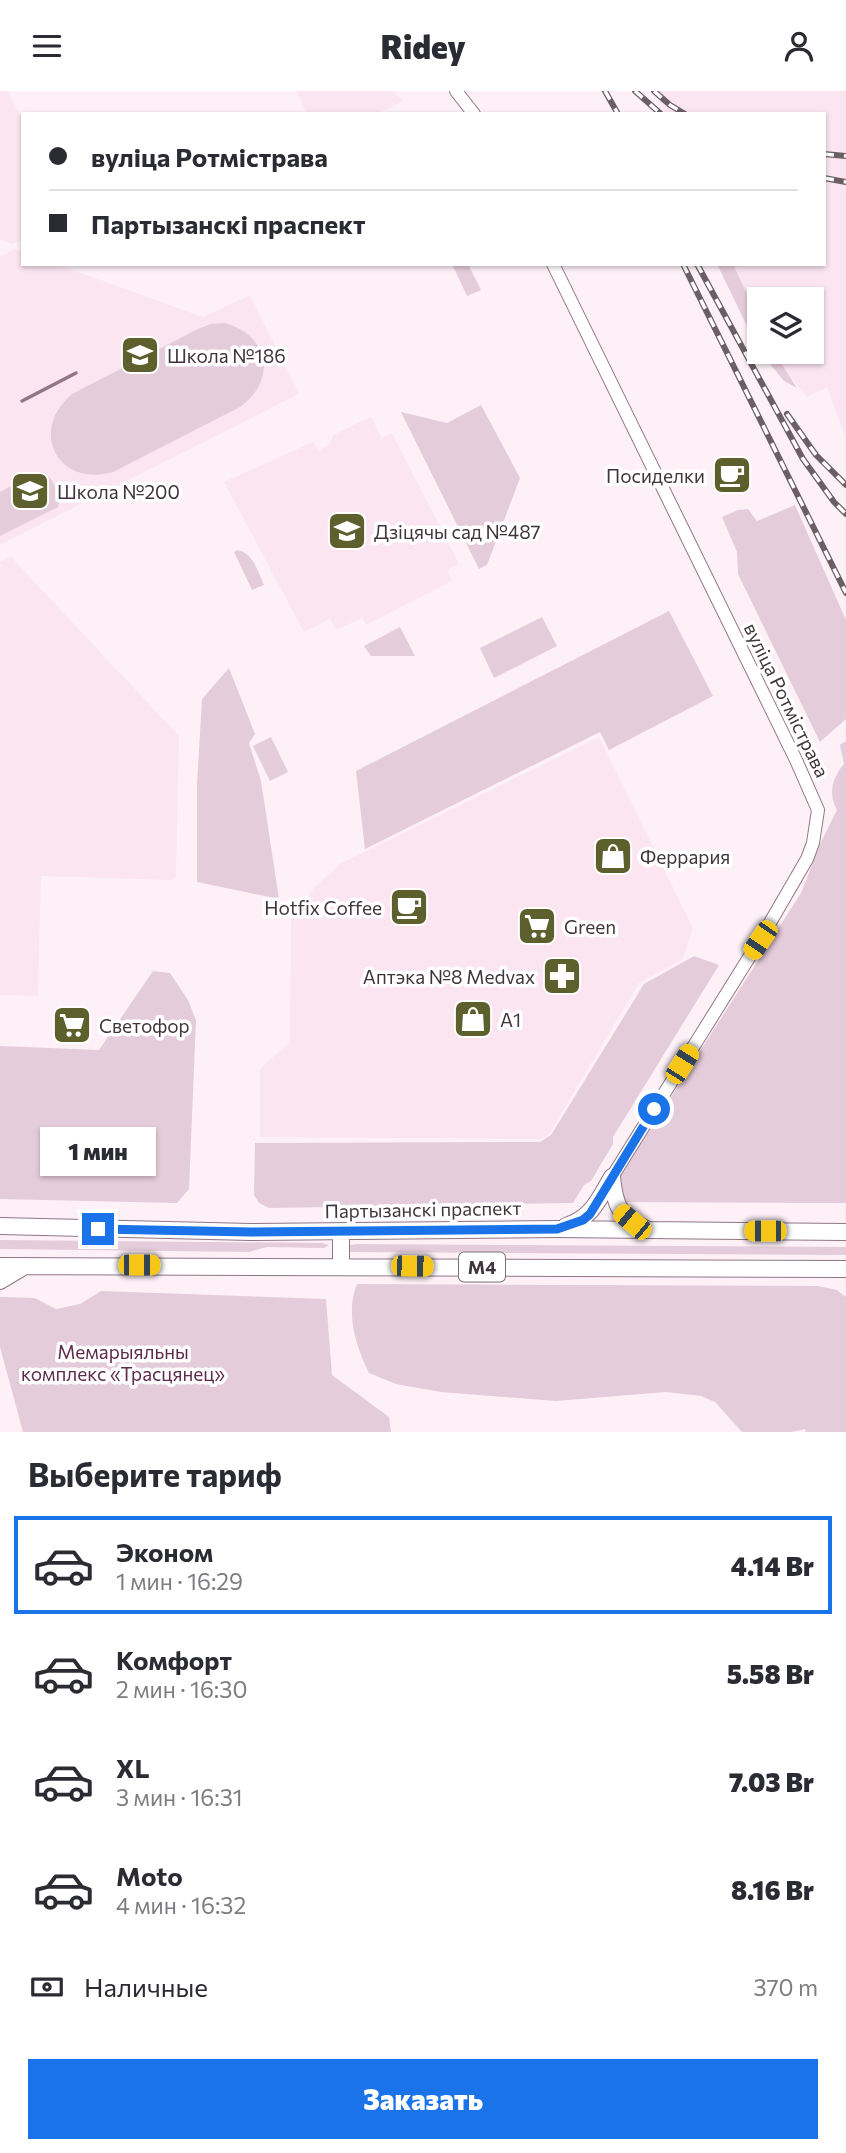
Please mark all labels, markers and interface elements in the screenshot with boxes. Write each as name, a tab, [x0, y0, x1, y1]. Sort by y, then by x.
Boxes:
text: Ridey	[380, 26, 466, 66]
icon: menu	[28, 27, 66, 65]
icon: person	[780, 27, 818, 65]
text: вуліца Ротмістрава	[91, 141, 328, 172]
text: Партызанскі праспект	[91, 208, 366, 239]
map controls	[747, 287, 824, 364]
button: layers	[747, 287, 824, 364]
school or university icon: Школа №186	[119, 334, 161, 376]
place label: Школа №186	[167, 344, 286, 367]
cafe icon: Посиделки	[711, 454, 753, 496]
place label: Посиделки	[606, 464, 705, 487]
school or university icon: Школа №200	[9, 470, 51, 512]
place label: Школа №200	[57, 480, 180, 503]
school or university icon: Дзіцячы сад №487	[326, 510, 368, 552]
place label: Дзіцячы сад №487	[374, 520, 541, 543]
street label: вуліца Ротмістрава	[740, 619, 834, 781]
shop icon: Феррария	[592, 835, 634, 877]
place label: Феррария	[640, 845, 730, 868]
cafe icon: Hotfix Coffee	[388, 886, 430, 928]
place label: Hotfix Coffee	[264, 896, 382, 919]
supermarket icon: Green	[516, 905, 558, 947]
place label: Green	[564, 915, 616, 938]
car	[740, 917, 781, 963]
pharmacy icon: Аптэка №8 Medvax	[541, 955, 583, 997]
place label: Аптэка №8 Medvax	[363, 965, 535, 988]
shop icon: A1	[452, 998, 494, 1040]
supermarket icon: Светофор	[51, 1004, 93, 1046]
place label: A1	[500, 1008, 521, 1031]
place label: Светофор	[99, 1014, 190, 1037]
car	[662, 1041, 703, 1087]
route start	[638, 1093, 670, 1125]
callout: 1 мин	[40, 1127, 156, 1177]
text: 1 мин	[68, 1137, 128, 1165]
street label: Партызанскі праспект	[324, 1196, 522, 1222]
car	[610, 1200, 655, 1244]
route end	[82, 1213, 114, 1245]
car	[745, 1221, 787, 1242]
road number: М4	[459, 1253, 505, 1281]
car	[119, 1255, 161, 1276]
car	[391, 1255, 434, 1277]
park label: Мемарыяльны комплекс «Трасцянец»	[21, 1340, 225, 1385]
text: Выберите тариф	[28, 1454, 282, 1494]
icon: car	[32, 1534, 95, 1597]
text: Эконом	[116, 1536, 213, 1567]
text: 4.14 Br	[731, 1550, 814, 1581]
text: 1 мин · 16:29	[116, 1567, 243, 1595]
icon: car	[32, 1642, 95, 1705]
text: Комфорт	[116, 1644, 232, 1675]
text: 5.58 Br	[727, 1658, 814, 1689]
text: 2 мин · 16:30	[116, 1675, 247, 1703]
icon: car	[32, 1750, 95, 1813]
text: XL	[116, 1752, 150, 1783]
text: 7.03 Br	[729, 1766, 814, 1797]
text: 3 мин · 16:31	[116, 1783, 243, 1811]
icon: car	[32, 1858, 95, 1921]
text: Moto	[116, 1860, 183, 1891]
text: 8.16 Br	[731, 1874, 814, 1905]
text: 4 мин · 16:32	[116, 1891, 246, 1919]
icon: cash	[28, 1968, 66, 2006]
text: Наличные	[84, 1971, 208, 2002]
text: 370 m	[753, 1973, 818, 2001]
button: Заказать	[28, 2059, 818, 2139]

